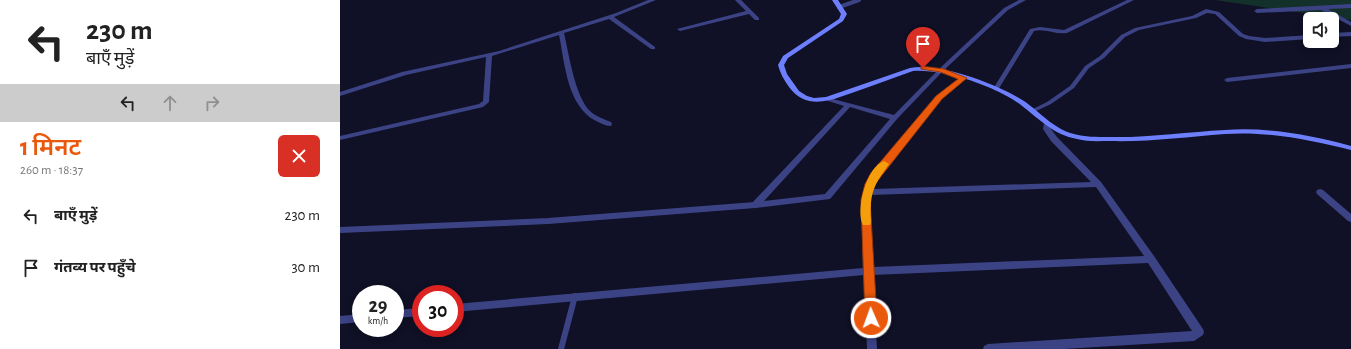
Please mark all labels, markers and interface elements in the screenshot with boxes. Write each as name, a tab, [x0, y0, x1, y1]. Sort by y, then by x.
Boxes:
map controls	[1303, 12, 1339, 48]
button: sound	[1303, 12, 1339, 48]
icon: left	[20, 16, 72, 68]
text: 230 m	[86, 17, 153, 45]
pin	[906, 27, 940, 68]
icon: arrive	[912, 33, 934, 55]
text: बाएँ मुड़ें	[86, 50, 134, 68]
icon: left	[117, 92, 139, 114]
icon: ahead	[159, 92, 181, 114]
icon: right	[201, 92, 223, 114]
button: close	[278, 135, 320, 177]
text: 1 मिनट	[20, 136, 81, 160]
text: 260 m · 18:37	[20, 164, 83, 177]
icon: left	[20, 205, 42, 227]
text: बाएँ मुड़ें	[54, 208, 97, 223]
text: 230 m	[285, 208, 320, 223]
icon: arrive	[20, 257, 42, 279]
text: गंतव्य पर पहुँचे	[54, 260, 136, 275]
text: 30 m	[291, 260, 320, 275]
speed limit sign: 30	[412, 285, 464, 337]
text: 29	[368, 296, 388, 316]
position arrow	[850, 297, 892, 339]
text: km/h	[368, 316, 388, 326]

